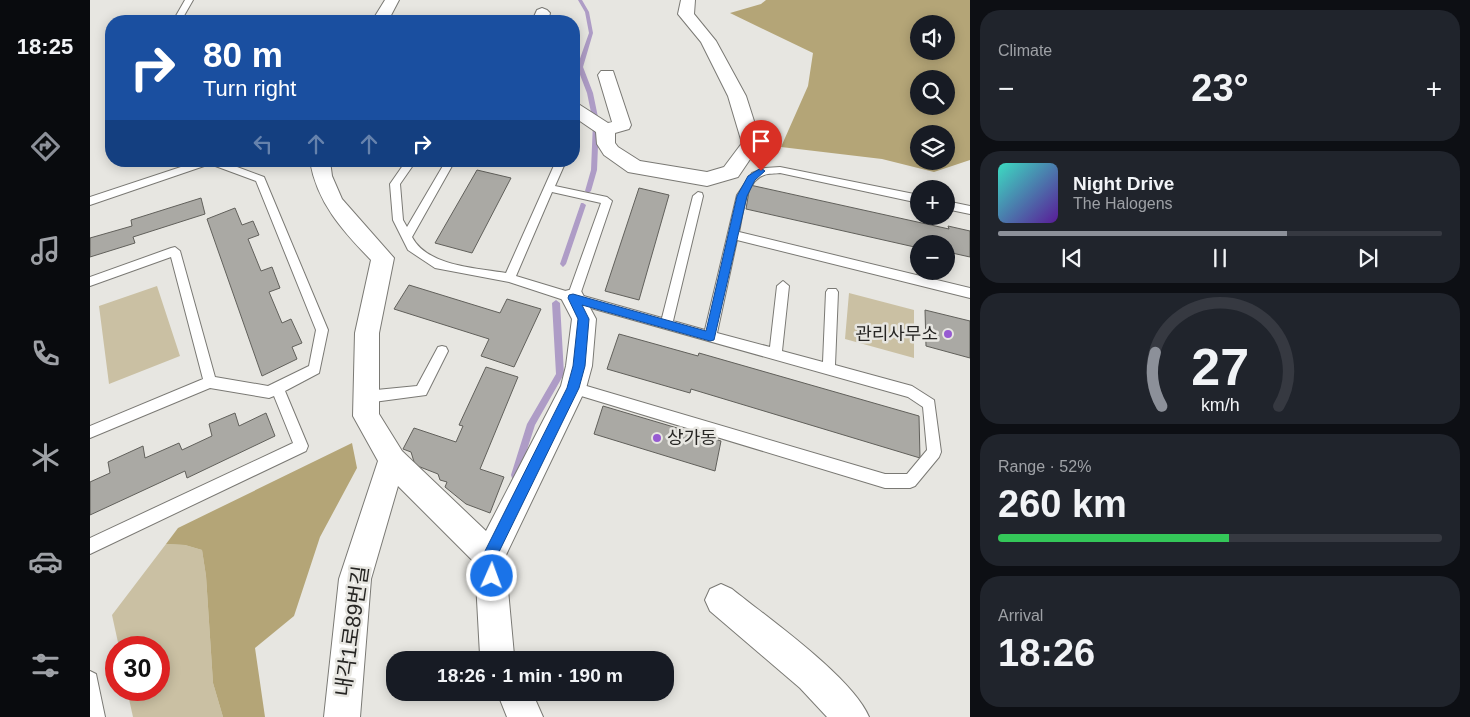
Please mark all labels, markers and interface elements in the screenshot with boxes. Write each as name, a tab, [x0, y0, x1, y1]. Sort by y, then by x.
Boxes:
map controls	[910, 15, 955, 280]
button: sound	[910, 15, 955, 60]
text: 18:25	[17, 34, 73, 59]
icon: right	[120, 35, 185, 100]
text: 80 m	[203, 35, 283, 74]
text: Climate	[998, 42, 1052, 59]
text: 23°	[1191, 67, 1249, 109]
button: search	[910, 70, 955, 115]
text: −	[998, 73, 1014, 104]
text: +	[1426, 73, 1442, 104]
text: Turn right	[203, 76, 296, 101]
pin	[740, 120, 782, 171]
button: layers	[910, 125, 955, 170]
icon: arrive	[747, 127, 775, 155]
icon: directions	[28, 129, 63, 164]
icon: left	[249, 130, 277, 158]
icon: ahead	[302, 130, 330, 158]
icon: ahead	[355, 130, 383, 158]
icon: right	[408, 130, 436, 158]
text: Night Drive	[1073, 173, 1174, 194]
button: +	[910, 180, 955, 225]
text: The Halogens	[1073, 195, 1173, 212]
icon: music	[28, 233, 63, 268]
button: −	[910, 235, 955, 280]
icon: previous	[1058, 244, 1086, 272]
icon: pause	[1206, 244, 1234, 272]
icon: next	[1354, 244, 1382, 272]
place label: 관리사무소	[855, 324, 938, 344]
marker: 관리사무소	[942, 328, 954, 340]
icon: phone	[28, 336, 63, 371]
text: 27	[1191, 338, 1249, 396]
text: km/h	[1201, 395, 1239, 415]
place label: 상가동	[667, 428, 717, 448]
marker: 상가동	[651, 432, 663, 444]
icon: climate	[28, 440, 63, 475]
text: Range · 52%	[998, 458, 1091, 475]
text: 260 km	[998, 483, 1127, 525]
icon: car	[28, 544, 63, 579]
position arrow	[465, 549, 517, 601]
street label: 내각1로89번길	[331, 564, 372, 698]
text: Arrival	[998, 607, 1043, 624]
text: 18:26	[998, 632, 1095, 674]
speed limit sign: 30	[105, 636, 170, 701]
icon: filters	[28, 648, 63, 683]
text: 18:26 · 1 min · 190 m	[437, 665, 623, 686]

